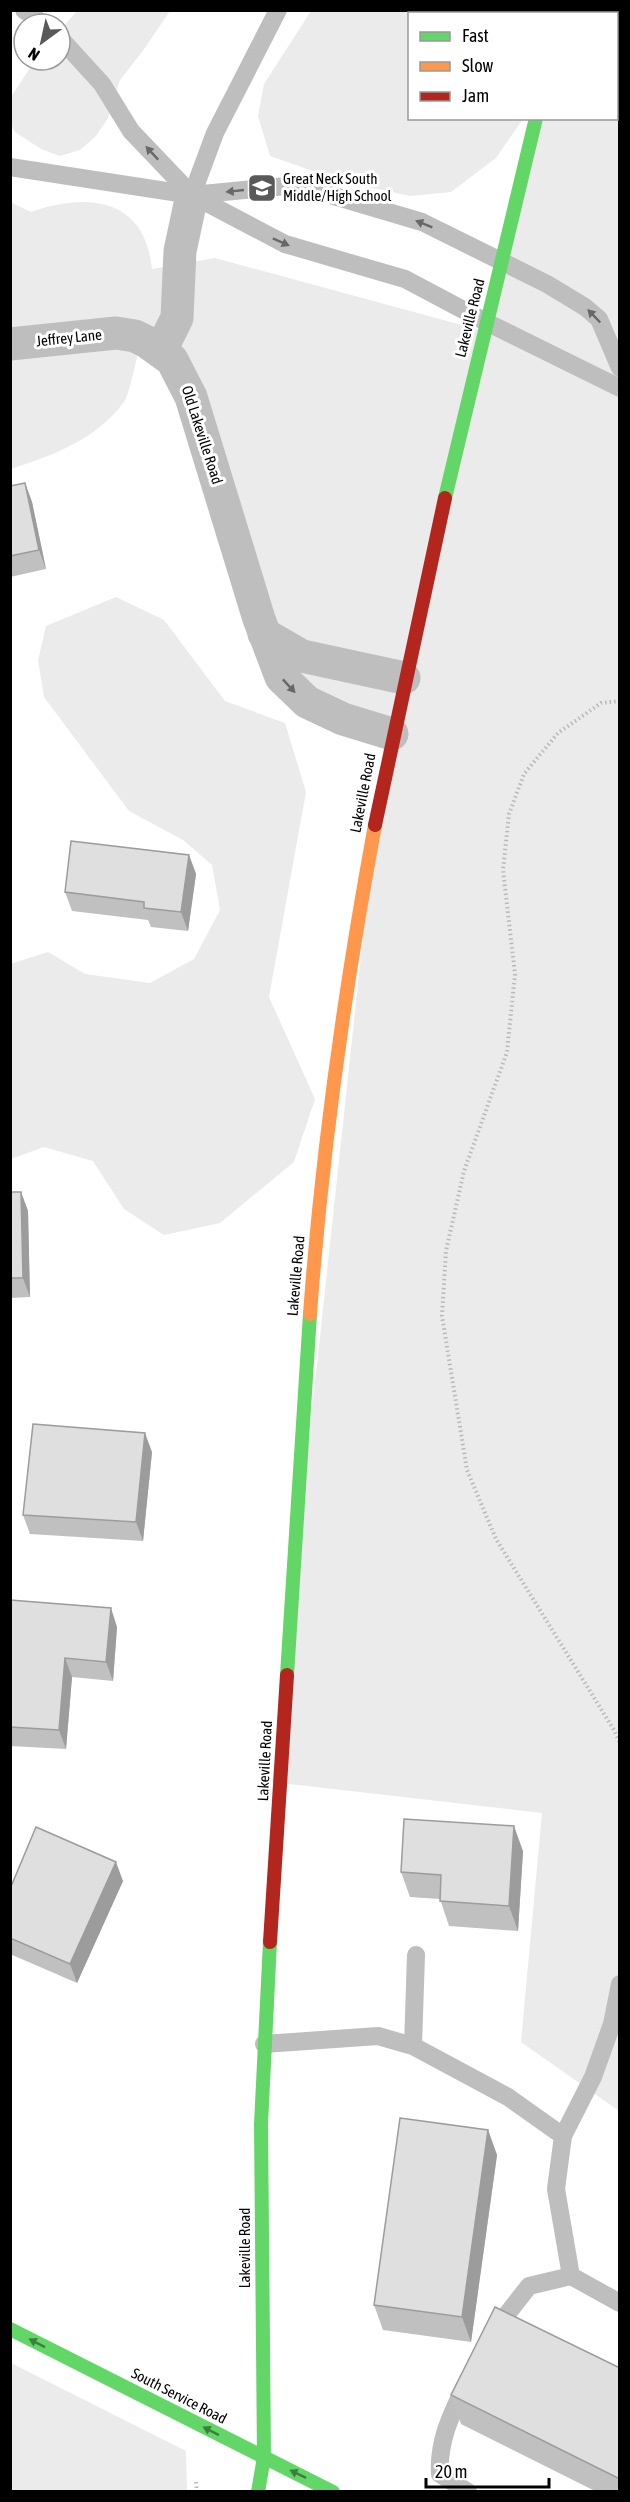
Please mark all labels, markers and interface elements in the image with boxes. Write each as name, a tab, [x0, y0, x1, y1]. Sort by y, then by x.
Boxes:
north arrow	[12, 12, 72, 72]
legend	[408, 12, 618, 120]
text: Fast	[462, 25, 489, 46]
text: N	[25, 44, 43, 65]
text: Slow	[462, 55, 493, 76]
text: Jam	[462, 85, 489, 106]
one-way arrow	[145, 145, 159, 160]
place label: Great Neck South Middle/High School	[283, 170, 392, 204]
school or university icon: Great Neck South Middle/High School	[246, 172, 278, 204]
one-way arrow	[225, 186, 244, 196]
one-way arrow	[414, 219, 432, 229]
one-way arrow	[273, 237, 290, 246]
street label: Lakeville Road	[452, 277, 488, 359]
one-way arrow	[587, 309, 601, 324]
street label: Jeffrey Lane	[35, 326, 103, 349]
street label: Old Lakeville Road	[179, 384, 226, 486]
one-way arrow	[282, 678, 295, 693]
street label: Lakeville Road	[346, 752, 379, 834]
street label: Lakeville Road	[284, 1235, 307, 1317]
street label: Lakeville Road	[254, 1720, 275, 1802]
street label: Lakeville Road	[236, 2208, 253, 2288]
one-way arrow	[29, 2338, 46, 2348]
street label: South Service Road	[129, 2364, 230, 2427]
one-way arrow	[203, 2426, 220, 2435]
scale bar	[426, 2451, 549, 2489]
text: 20 m	[435, 2461, 467, 2482]
one-way arrow	[290, 2470, 307, 2479]

